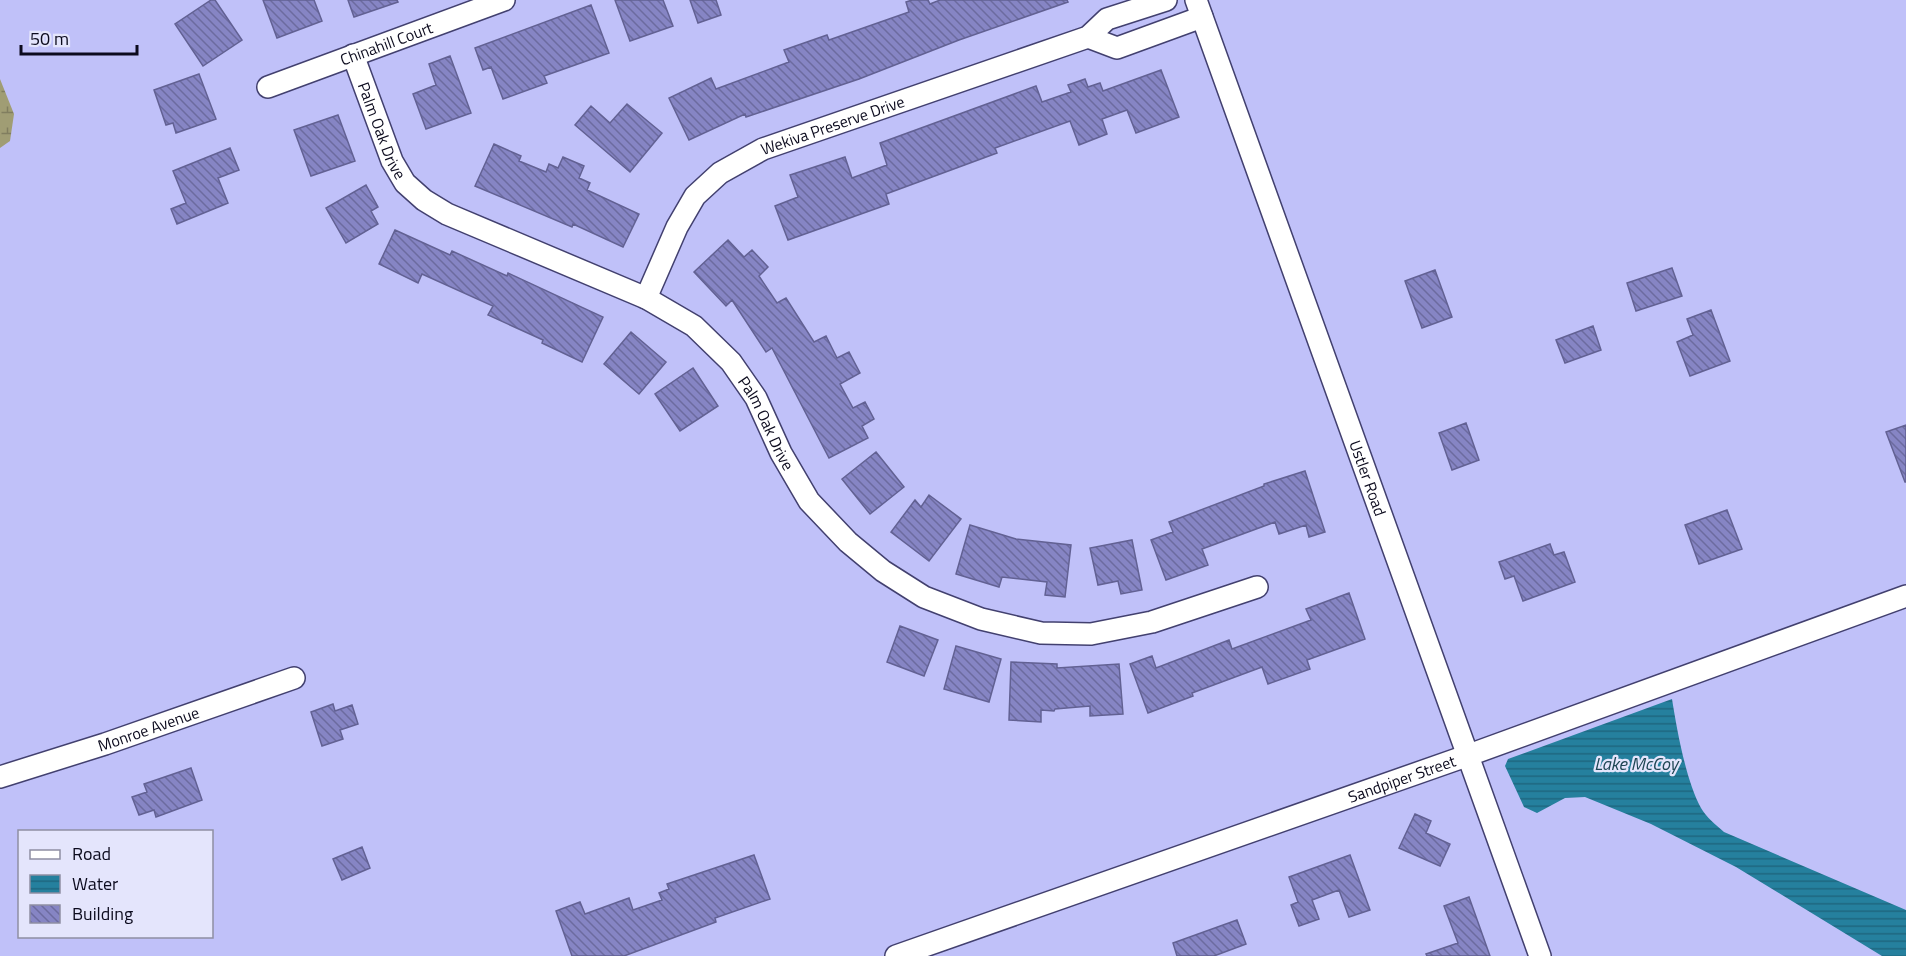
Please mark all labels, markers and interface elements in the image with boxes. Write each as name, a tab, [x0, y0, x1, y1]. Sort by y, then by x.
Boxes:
street label: Chinahill Court	[336, 15, 436, 71]
scale bar	[21, 18, 136, 56]
text: 50 m	[30, 25, 69, 52]
street label: Palm Oak Drive	[352, 79, 412, 184]
street label: Wekiva Preserve Drive	[757, 89, 908, 161]
street label: Palm Oak Drive	[732, 371, 800, 475]
street label: Ustler Road	[1343, 437, 1393, 519]
street label: Monroe Avenue	[95, 700, 202, 758]
street label: Sandpiper Street	[1345, 748, 1459, 809]
water label: Lake McCoy	[1594, 750, 1680, 777]
legend	[18, 830, 213, 938]
text: Road	[72, 840, 111, 867]
text: Water	[72, 870, 118, 897]
text: Building	[72, 900, 133, 927]

